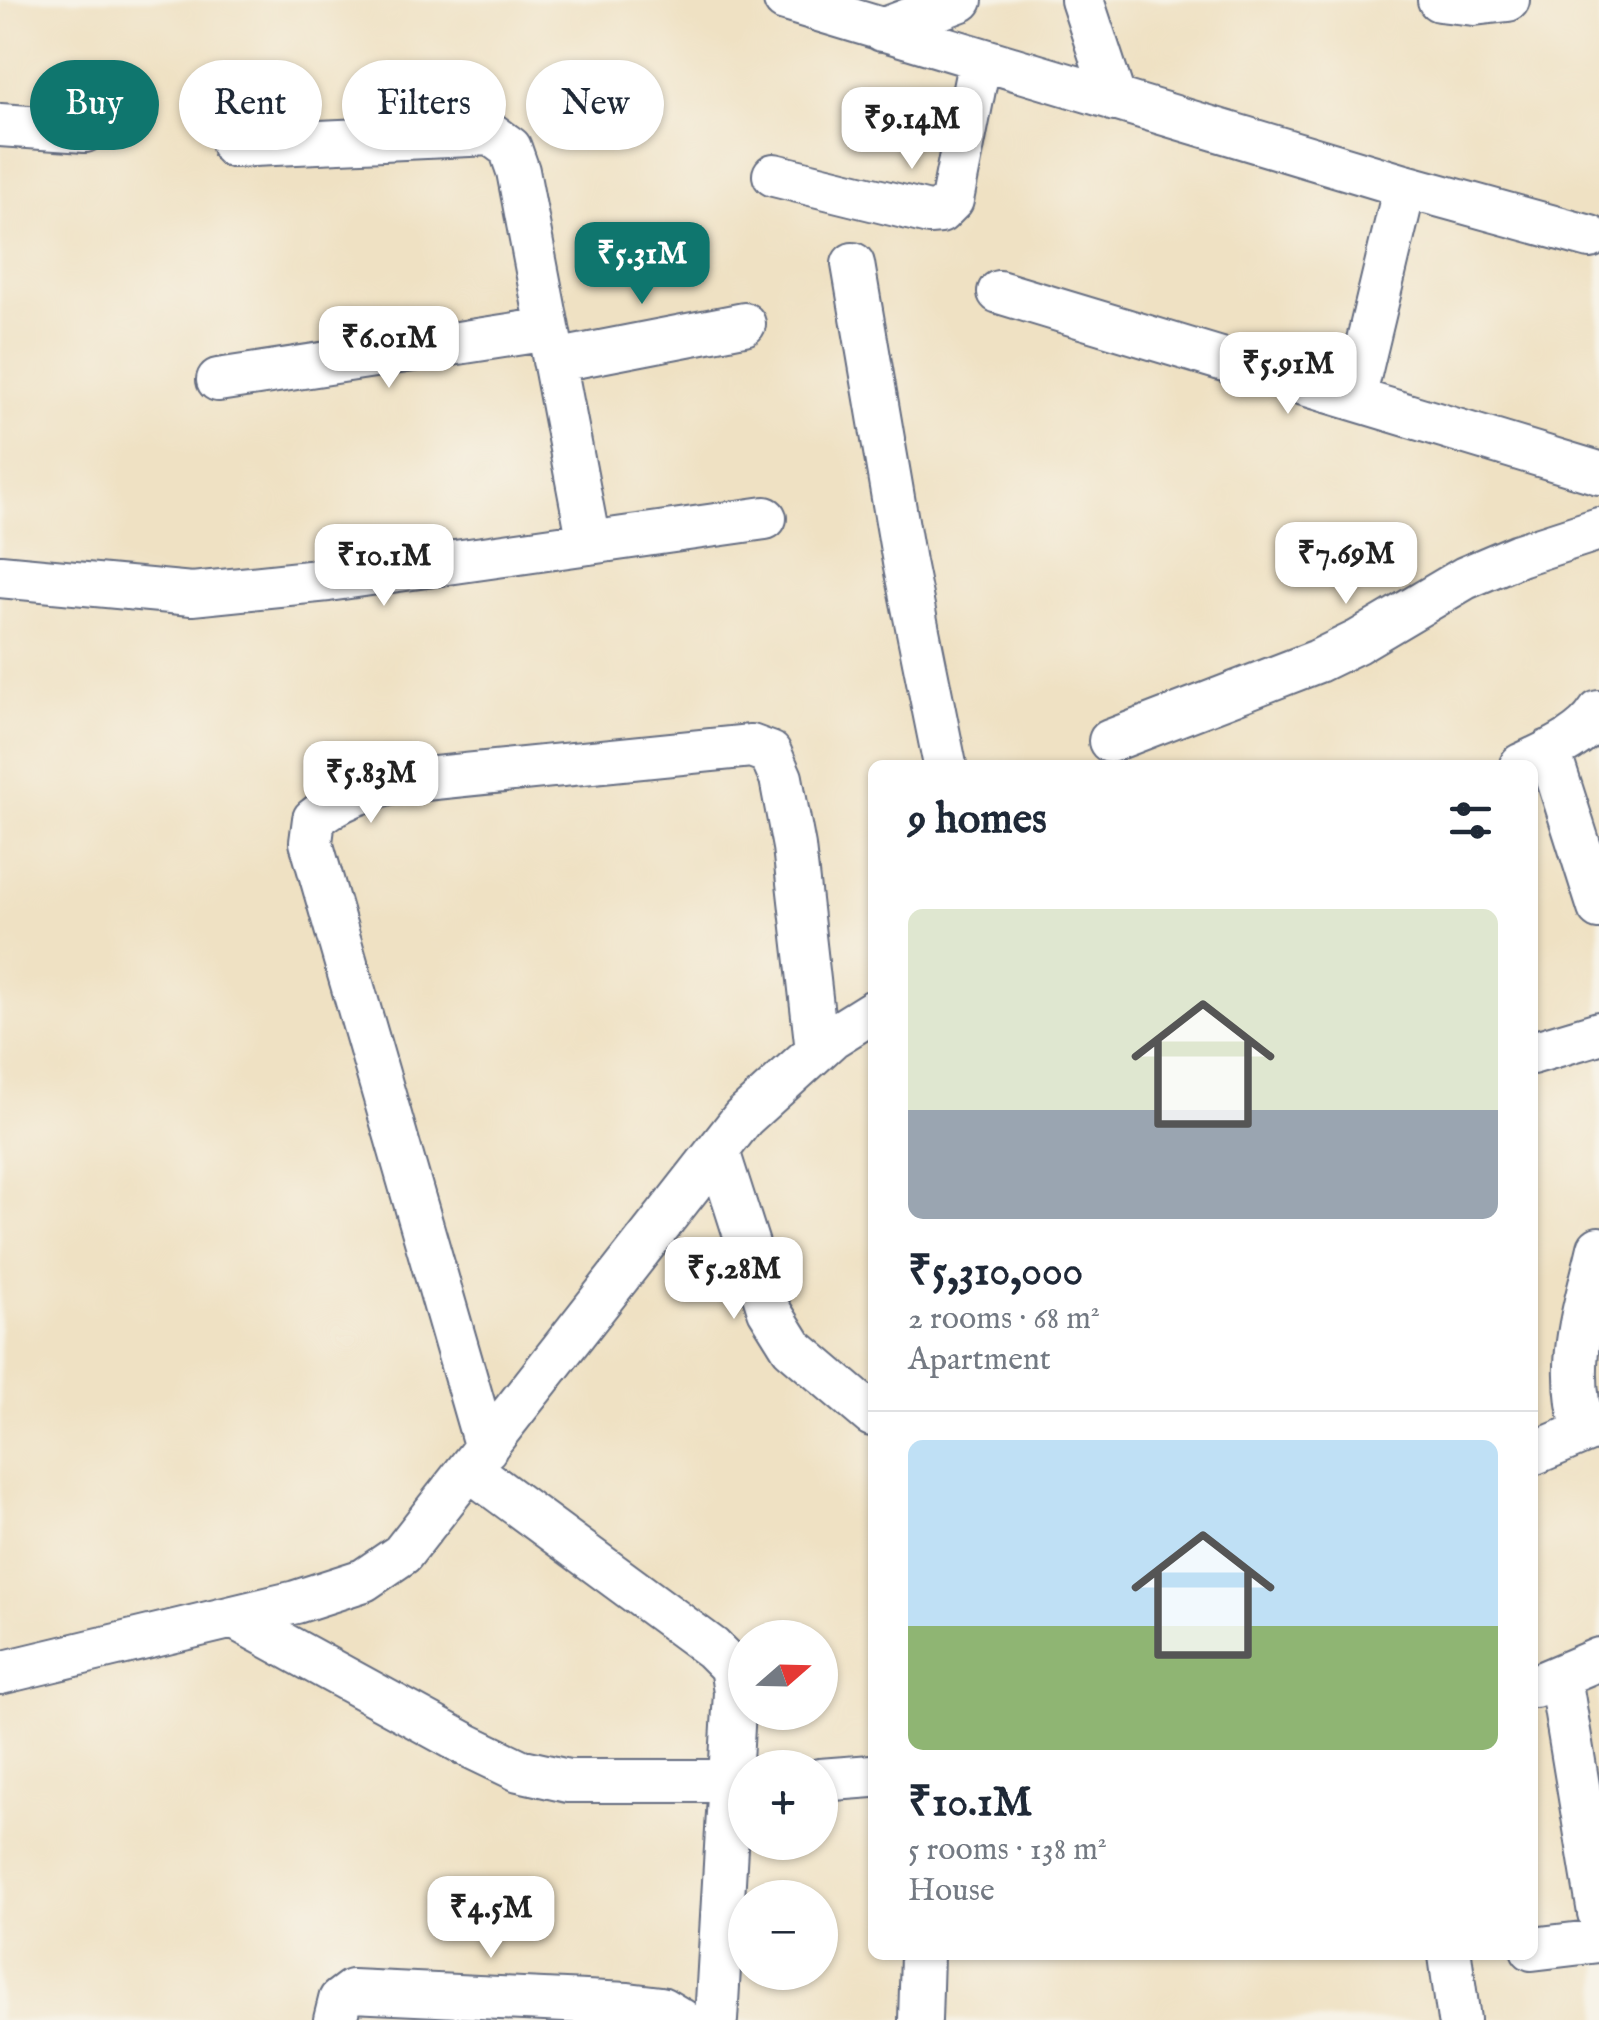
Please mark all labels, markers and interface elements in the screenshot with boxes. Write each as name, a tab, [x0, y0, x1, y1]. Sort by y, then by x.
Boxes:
chip: Buy	[30, 60, 159, 150]
chip: Rent	[179, 60, 322, 150]
chip: Filters	[342, 60, 506, 150]
chip: New	[526, 60, 664, 150]
pin: ₹9.14M	[831, 87, 993, 172]
text: ₹9.14M	[864, 99, 960, 140]
pin: ₹5.31M	[561, 222, 723, 307]
text: ₹5.31M	[597, 234, 687, 275]
pin: ₹6.01M	[308, 306, 470, 391]
text: ₹6.01M	[341, 318, 437, 359]
pin: ₹5.91M	[1207, 332, 1369, 417]
text: ₹5.91M	[1242, 344, 1334, 385]
pin: ₹7.69M	[1265, 522, 1427, 607]
pin: ₹10.1M	[303, 524, 465, 609]
text: ₹7.69M	[1297, 534, 1395, 575]
text: ₹10.1M	[337, 536, 431, 577]
pin: ₹5.83M	[290, 741, 452, 826]
text: ₹5.83M	[325, 753, 417, 794]
icon: filters	[1443, 793, 1498, 848]
text: 9 homes	[908, 794, 1047, 847]
icon: home	[1113, 974, 1293, 1154]
pin: ₹5.28M	[653, 1237, 815, 1322]
text: ₹5,310,000	[908, 1246, 1083, 1299]
text: ₹5.28M	[687, 1249, 781, 1290]
text: 2 rooms · 68 m²	[908, 1299, 1100, 1340]
text: Apartment	[908, 1340, 1051, 1381]
icon: home	[1113, 1505, 1293, 1685]
north arrow	[728, 1620, 838, 1730]
map controls	[728, 1620, 838, 1990]
button: +	[728, 1750, 838, 1860]
text: ₹10.1M	[908, 1777, 1032, 1830]
text: 5 rooms · 138 m²	[908, 1830, 1107, 1871]
text: House	[908, 1871, 995, 1912]
pin: ₹4.5M	[421, 1876, 561, 1961]
button: −	[728, 1880, 838, 1990]
text: ₹4.5M	[449, 1888, 533, 1929]

